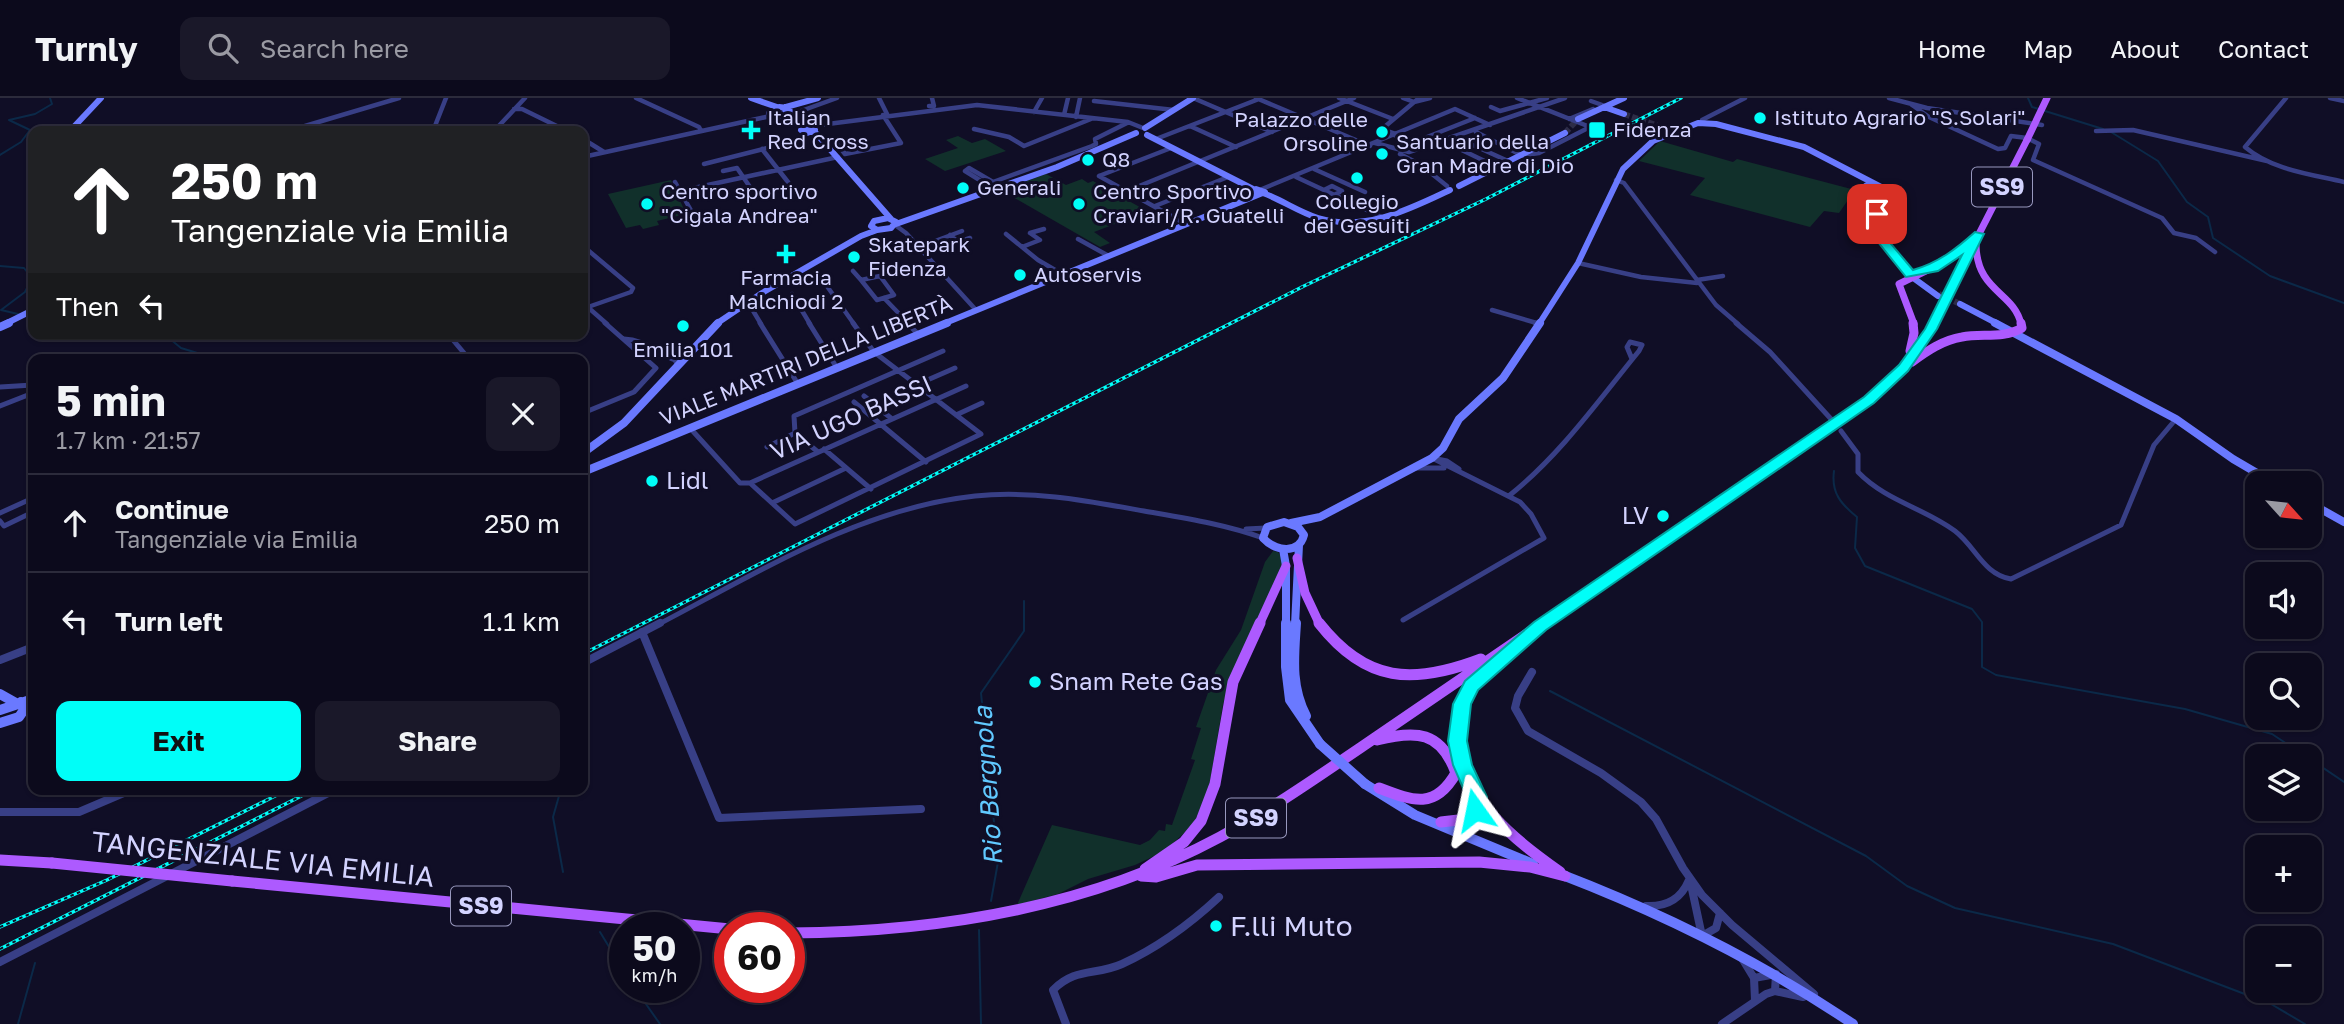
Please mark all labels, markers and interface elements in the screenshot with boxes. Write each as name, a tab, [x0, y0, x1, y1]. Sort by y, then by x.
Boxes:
search box	[180, 17, 670, 80]
text: Turnly	[35, 29, 138, 68]
icon: search	[204, 29, 242, 67]
text: Search here	[260, 33, 409, 64]
text: Home	[1918, 34, 1986, 63]
text: Map	[2024, 34, 2073, 63]
text: About	[2111, 34, 2180, 63]
text: Contact	[2218, 34, 2309, 63]
place label: Italian Red Cross	[767, 104, 869, 154]
place label: Istituto Agrario "S.Solari"	[1774, 104, 2026, 130]
place label: Palazzo delle Orsoline	[1234, 106, 1368, 156]
marker: Istituto Agrario "S.Solari"	[1752, 110, 1768, 126]
place label: Fidenza	[1613, 116, 1692, 142]
marker: Italian Red Cross	[741, 120, 761, 140]
marker: Fidenza	[1587, 120, 1607, 140]
marker: Palazzo delle Orsoline	[1374, 124, 1390, 140]
place label: Santuario della Gran Madre di Dio	[1396, 128, 1574, 178]
place label: Q8	[1102, 146, 1130, 172]
marker: Santuario della Gran Madre di Dio	[1374, 146, 1390, 162]
text: 250 m	[171, 151, 318, 210]
marker: Q8	[1080, 152, 1096, 168]
icon: ahead	[56, 154, 147, 245]
road number: SS9	[1972, 167, 2032, 206]
marker: Collegio dei Gesuiti	[1349, 170, 1365, 186]
place label: Generali	[977, 174, 1061, 200]
place label: Centro sportivo "Cigala Andrea"	[661, 178, 818, 228]
place label: Centro Sportivo Craviari/R. Guatelli	[1093, 178, 1285, 228]
marker: Generali	[955, 180, 971, 196]
pin	[1847, 184, 1907, 244]
place label: Collegio dei Gesuiti	[1304, 188, 1410, 238]
icon: arrive	[1858, 195, 1896, 233]
marker: Centro sportivo "Cigala Andrea"	[639, 196, 655, 212]
marker: Centro Sportivo Craviari/R. Guatelli	[1071, 196, 1087, 212]
text: Tangenziale via Emilia	[171, 211, 509, 249]
place label: Skatepark Fidenza	[868, 231, 970, 281]
marker: Farmacia Malchiodi 2	[778, 246, 794, 262]
marker: Skatepark Fidenza	[846, 249, 862, 265]
place label: Autoservis	[1034, 261, 1142, 287]
place label: Farmacia Malchiodi 2	[729, 264, 844, 314]
marker: Autoservis	[1012, 267, 1028, 283]
icon: left	[133, 287, 171, 325]
street label: VIALE MARTIRI DELLA LIBERTÀ	[656, 289, 956, 431]
text: Then	[56, 291, 119, 322]
marker: Emilia 101	[675, 318, 691, 334]
place label: Emilia 101	[633, 336, 733, 362]
street label: VIA UGO BASSI	[765, 368, 936, 465]
text: 5 min	[56, 375, 166, 425]
button: close	[486, 377, 560, 451]
text: 1.7 km · 21:57	[56, 426, 201, 454]
place label: Lidl	[666, 465, 709, 494]
north arrow	[2245, 471, 2322, 548]
map controls	[2245, 471, 2322, 1003]
marker: Lidl	[644, 473, 660, 489]
text: Continue	[115, 494, 229, 525]
place label: LV	[1622, 500, 1649, 529]
icon: ahead	[56, 504, 94, 542]
text: 250 m	[484, 508, 560, 539]
marker: LV	[1655, 508, 1671, 524]
text: Tangenziale via Emilia	[115, 525, 358, 553]
button: sound	[2245, 562, 2322, 639]
icon: left	[56, 602, 94, 640]
text: Turn left	[115, 606, 223, 637]
text: 1.1 km	[483, 606, 560, 637]
button: search	[2245, 653, 2322, 730]
place label: Snam Rete Gas	[1049, 666, 1223, 695]
marker: Snam Rete Gas	[1027, 674, 1043, 690]
button: Exit	[56, 701, 301, 781]
button: Share	[315, 701, 560, 781]
water label: Rio Bergnola	[966, 704, 1009, 867]
button: layers	[2245, 744, 2322, 821]
position arrow	[1438, 773, 1512, 847]
road number: SS9	[1226, 798, 1286, 838]
street label: TANGENZIALE VIA EMILIA	[90, 824, 436, 893]
button: +	[2245, 835, 2322, 912]
road number: SS9	[451, 886, 511, 926]
place label: F.lli Muto	[1230, 909, 1353, 942]
speed limit sign: 60	[714, 912, 805, 1003]
marker: F.lli Muto	[1208, 918, 1224, 934]
button: −	[2245, 926, 2322, 1003]
text: 50	[632, 927, 677, 969]
text: km/h	[632, 964, 677, 986]

